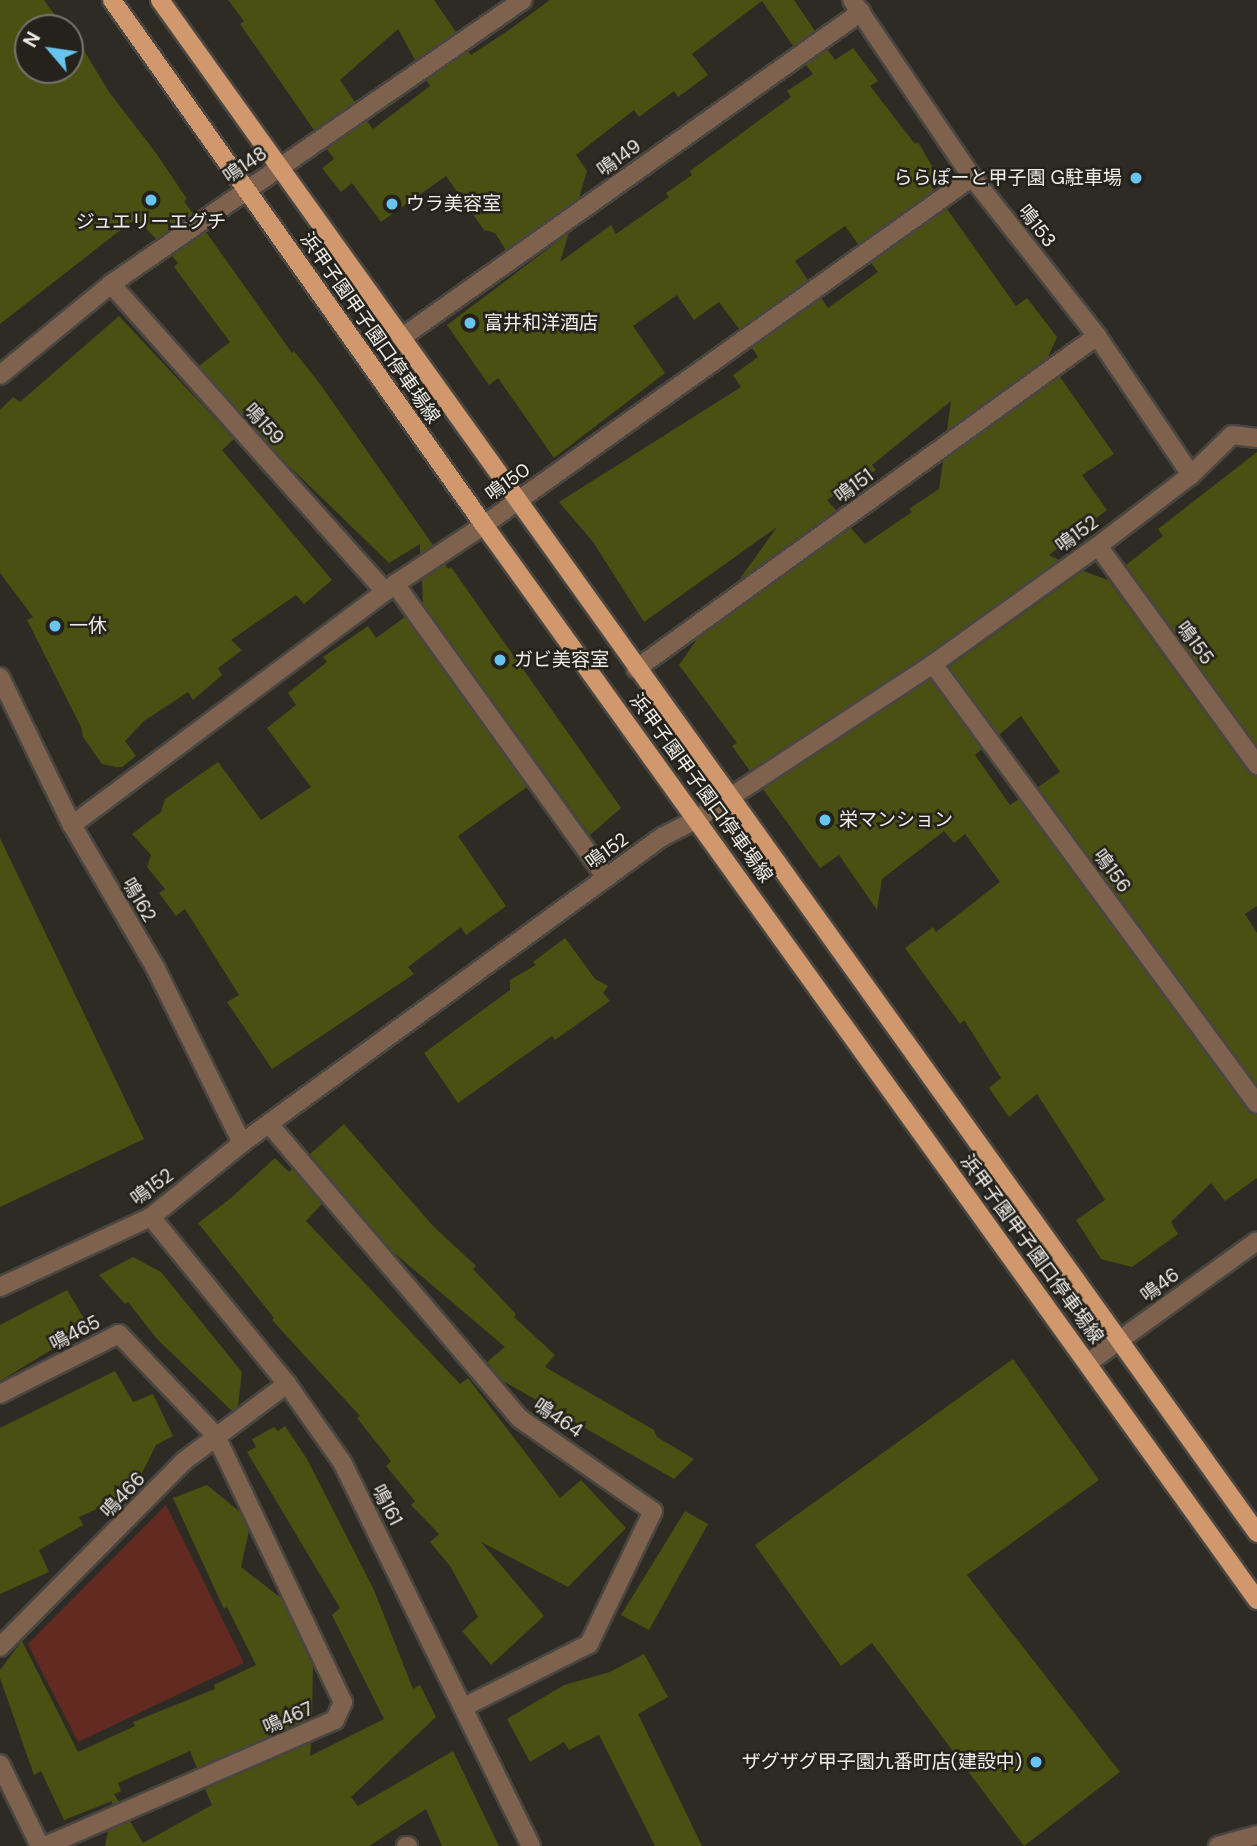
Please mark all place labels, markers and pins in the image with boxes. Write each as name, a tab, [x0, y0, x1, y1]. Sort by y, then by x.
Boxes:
place label: ららぽーと甲子園 G駐車場	[894, 167, 1122, 189]
marker: ららぽーと甲子園 G駐車場	[1128, 170, 1144, 186]
marker: ジュエリーエグチ	[143, 192, 159, 208]
place label: ウラ美容室	[406, 193, 501, 215]
marker: ウラ美容室	[384, 196, 400, 212]
place label: ジュエリーエグチ	[75, 211, 227, 233]
place label: 富井和洋酒店	[484, 312, 598, 334]
marker: 富井和洋酒店	[462, 315, 478, 331]
place label: 一休	[69, 615, 107, 637]
marker: 一休	[47, 618, 63, 634]
place label: ガビ美容室	[514, 649, 609, 671]
marker: ガビ美容室	[492, 652, 508, 668]
place label: 栄マンション	[839, 809, 953, 831]
marker: 栄マンション	[817, 812, 833, 828]
place label: ザグザグ甲子園九番町店(建設中)	[742, 1751, 1022, 1773]
marker: ザグザグ甲子園九番町店(建設中)	[1028, 1754, 1044, 1770]

